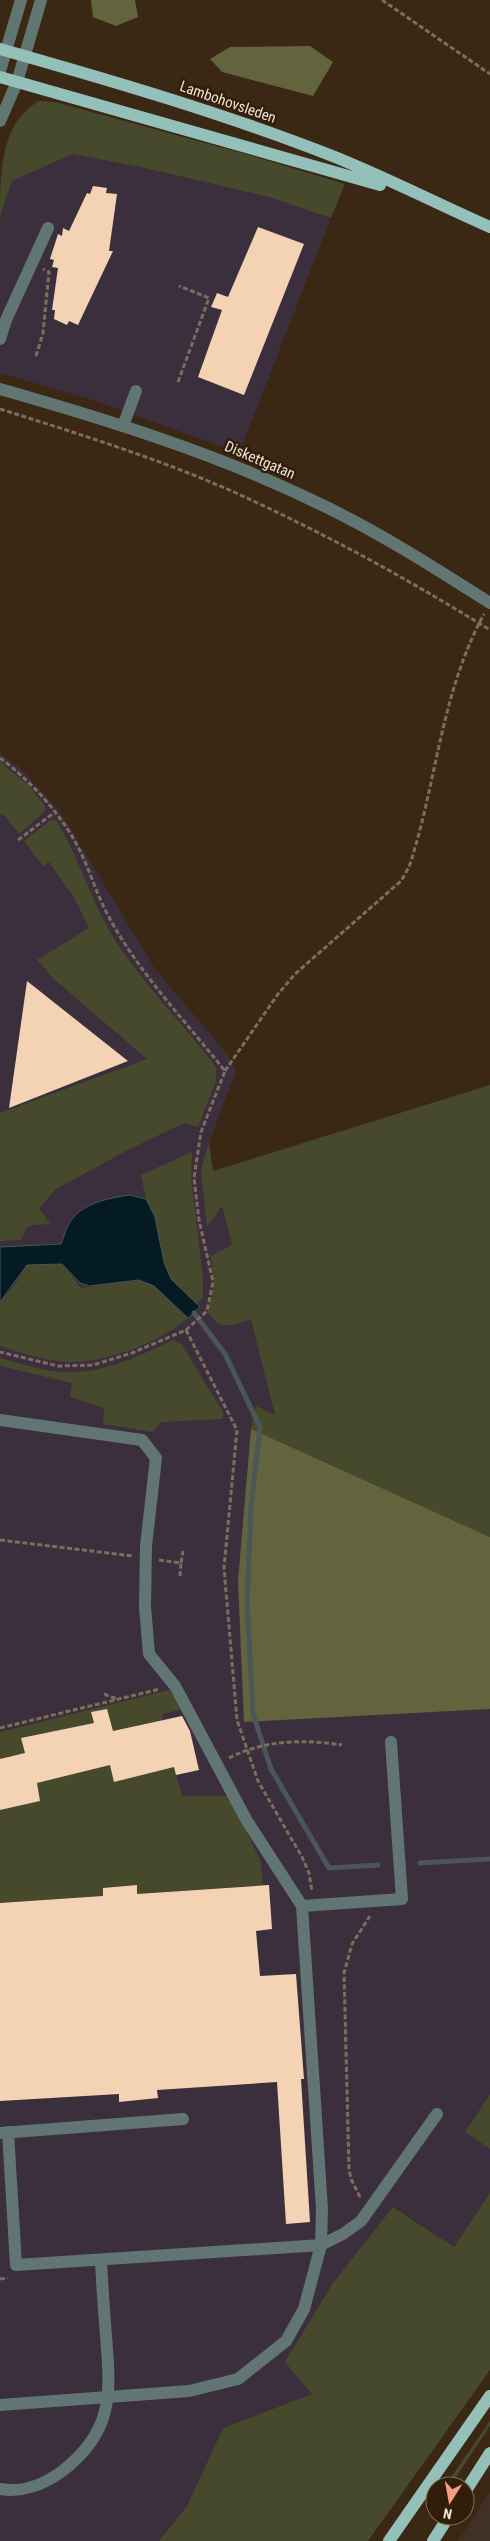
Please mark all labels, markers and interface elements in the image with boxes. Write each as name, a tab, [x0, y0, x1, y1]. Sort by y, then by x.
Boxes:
street label: Lambohovsleden	[177, 77, 279, 127]
street label: Diskettgatan	[222, 437, 298, 483]
north arrow	[425, 2476, 475, 2526]
text: N	[442, 2505, 453, 2522]

